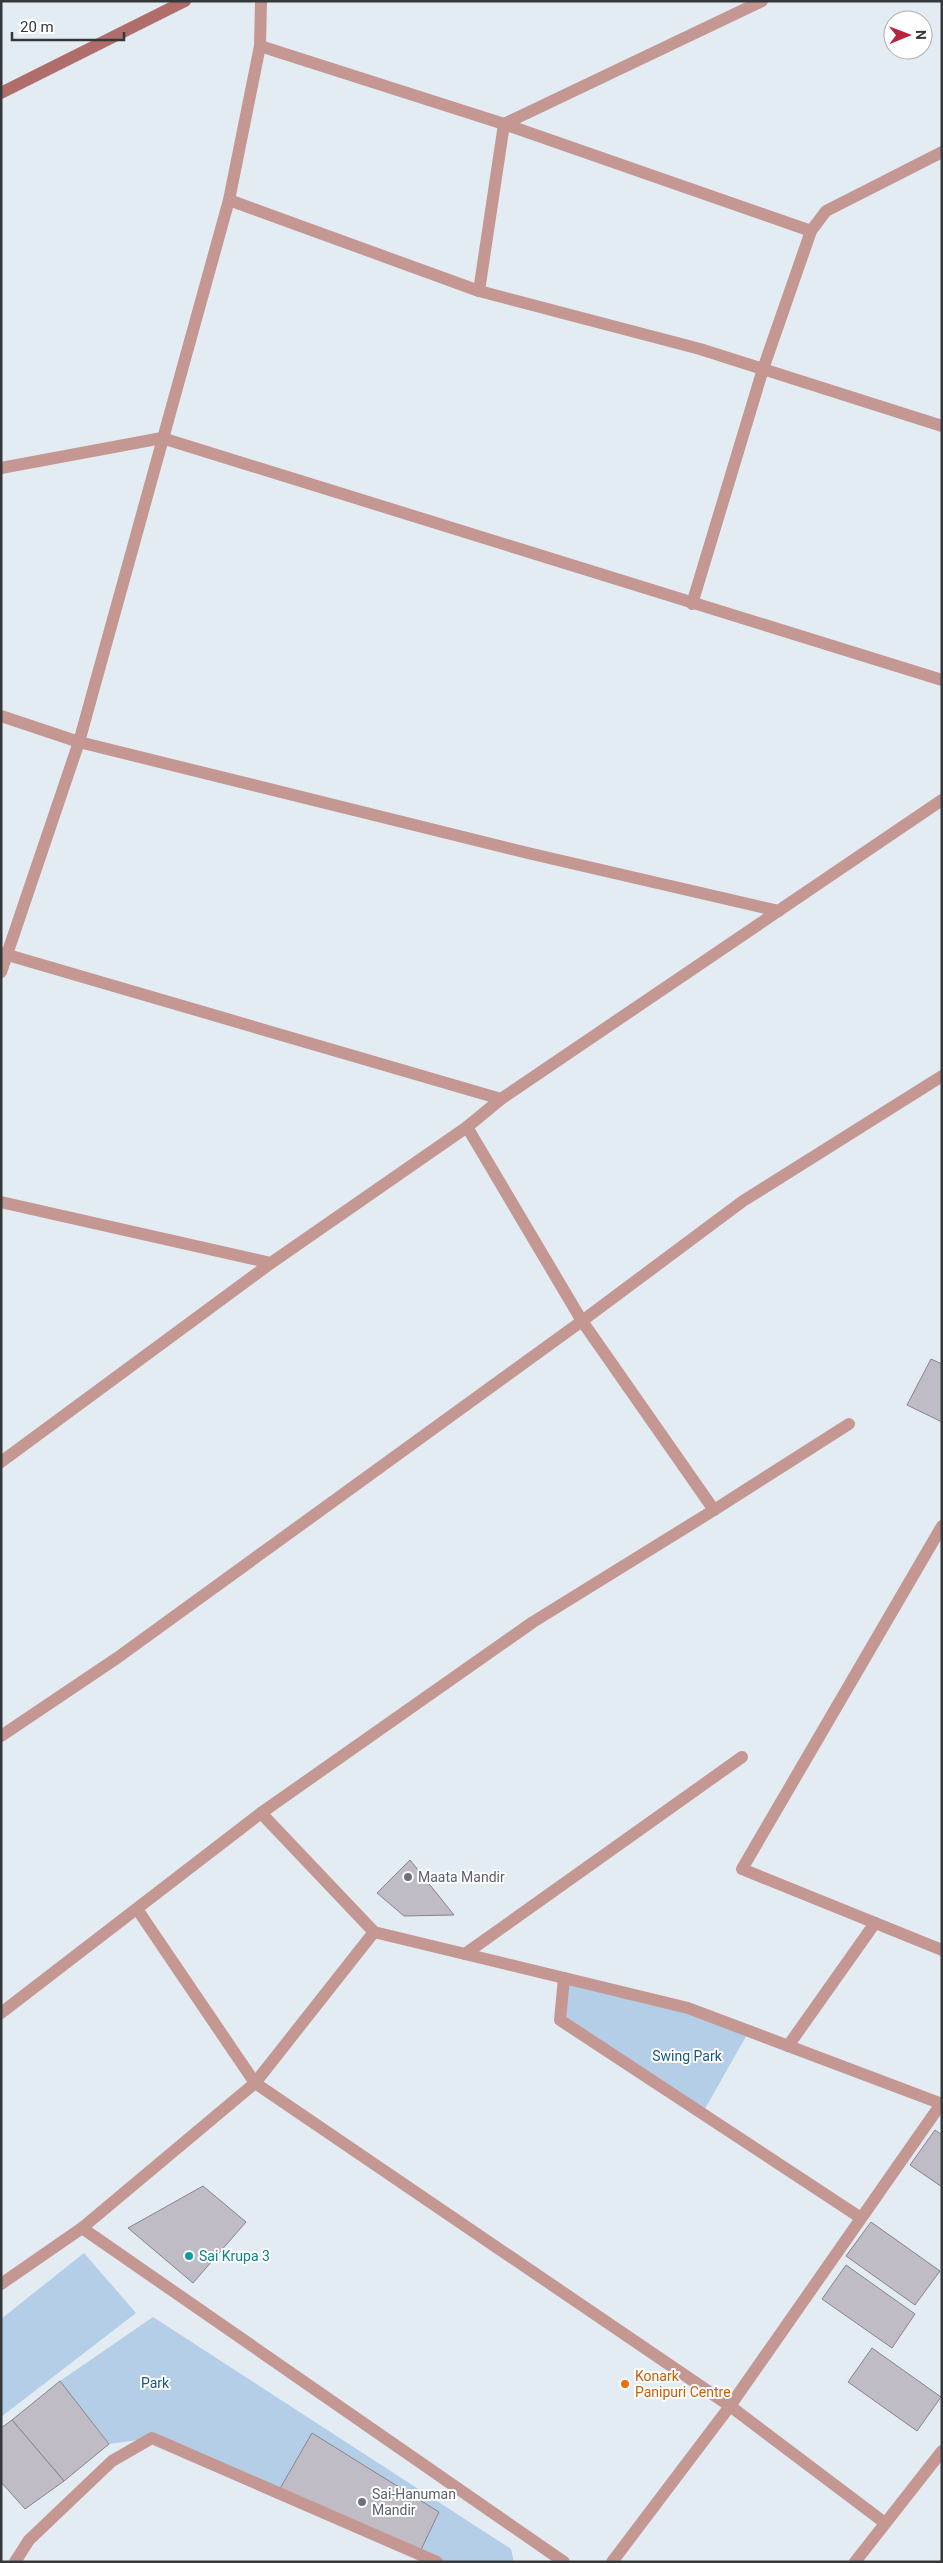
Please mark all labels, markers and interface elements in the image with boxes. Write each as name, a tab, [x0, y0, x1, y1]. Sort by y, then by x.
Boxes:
scale bar	[12, 10, 125, 42]
north arrow	[883, 10, 933, 60]
text: 20 m	[20, 18, 54, 36]
text: N	[913, 30, 929, 40]
place label: Maata Mandir	[418, 1869, 505, 1885]
marker: Maata Mandir	[402, 1871, 414, 1883]
park label: Swing Park	[652, 2048, 723, 2064]
place label: Sai Krupa 3	[199, 2248, 270, 2264]
marker: Sai Krupa 3	[183, 2250, 195, 2262]
place label: Konark Panipuri Centre	[635, 2368, 731, 2400]
park label: Park	[141, 2375, 170, 2391]
marker: Konark Panipuri Centre	[619, 2378, 631, 2390]
place label: Sai-Hanuman Mandir	[372, 2486, 456, 2518]
marker: Sai-Hanuman Mandir	[356, 2496, 368, 2508]

